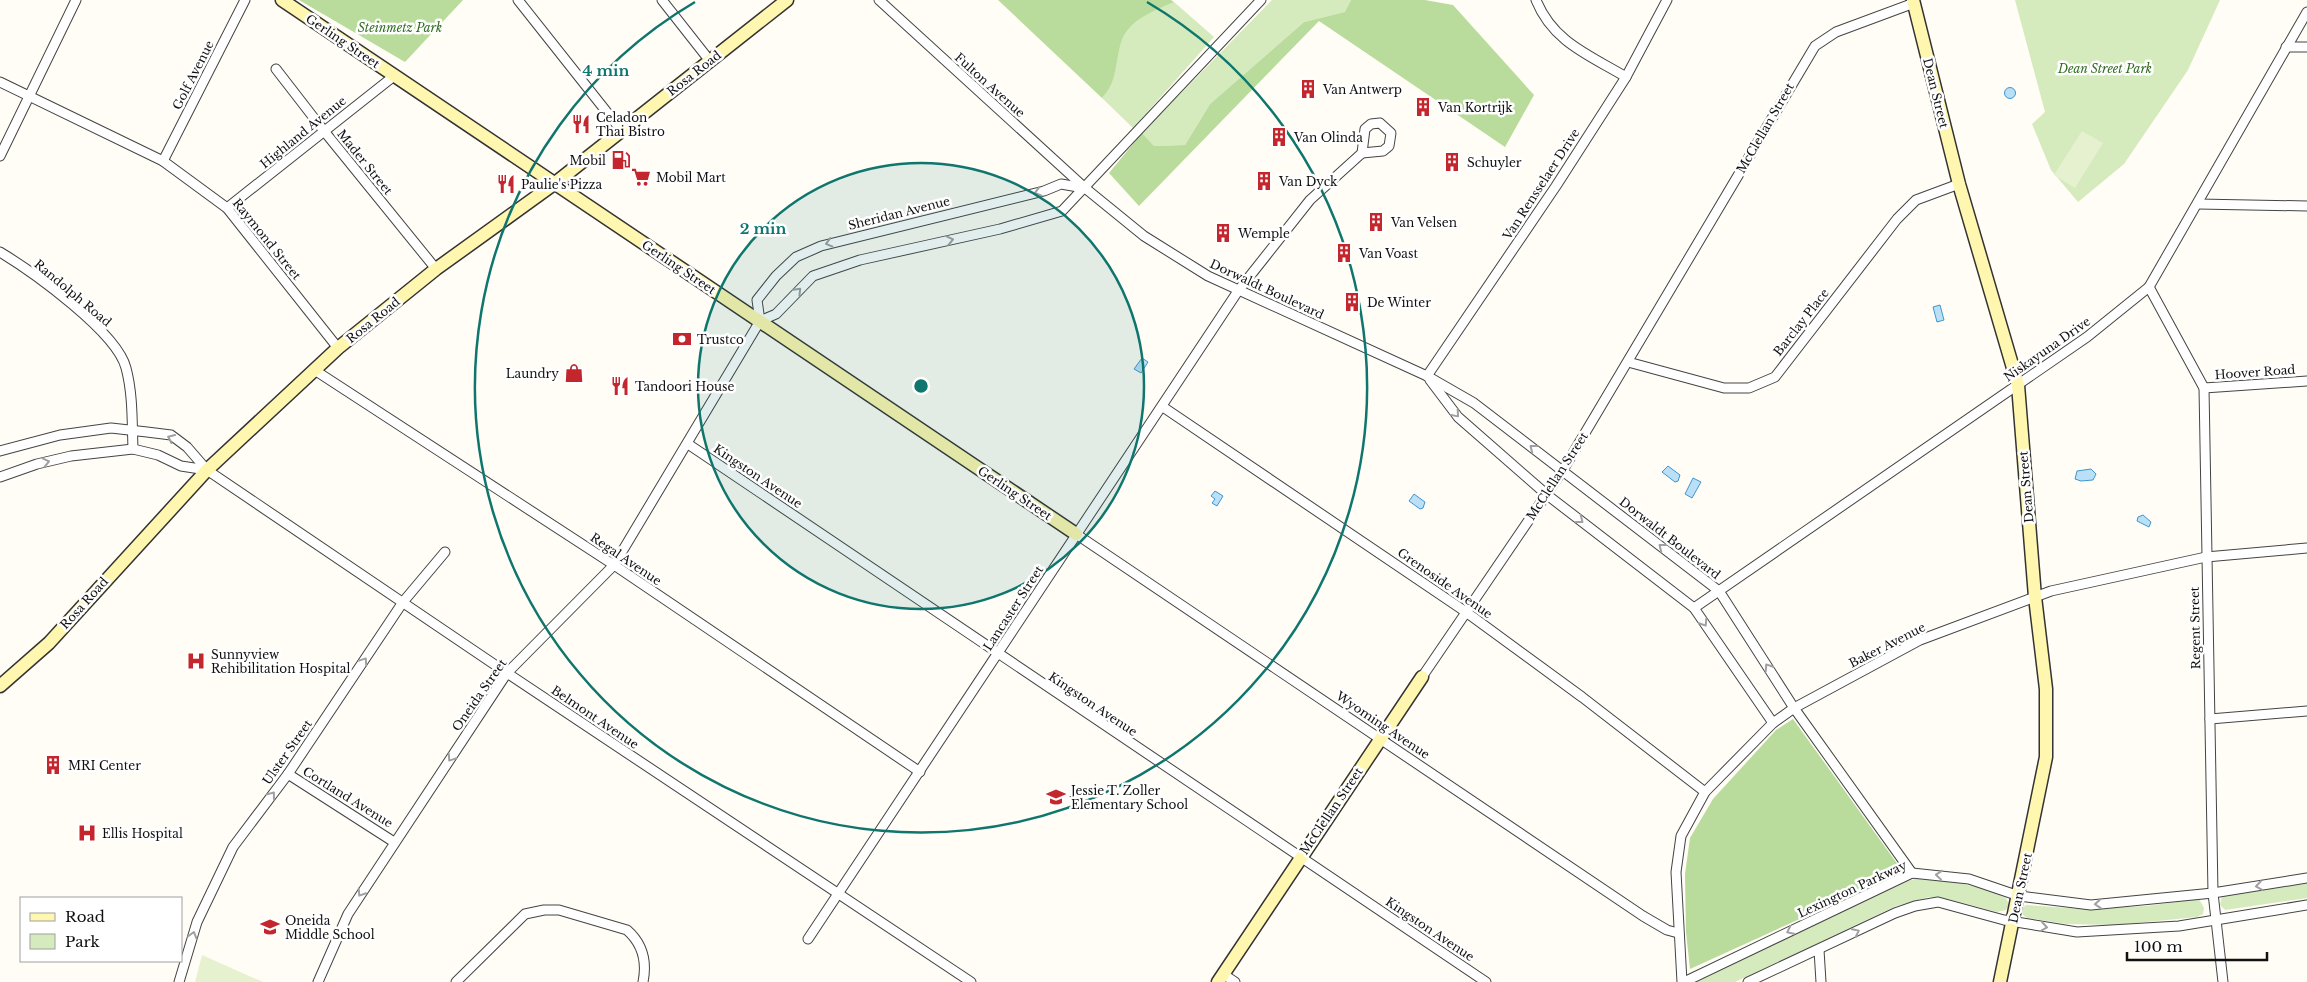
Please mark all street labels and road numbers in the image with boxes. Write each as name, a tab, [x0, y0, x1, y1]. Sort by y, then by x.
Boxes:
street label: Gerling Street	[303, 11, 383, 71]
street label: Golf Avenue	[169, 38, 217, 112]
street label: Rosa Road	[664, 47, 724, 99]
street label: Fulton Avenue	[952, 50, 1028, 121]
street label: Dean Street	[1920, 56, 1952, 130]
street label: McClellan Street	[1733, 80, 1797, 176]
street label: Highland Avenue	[257, 93, 349, 171]
street label: Mader Street	[334, 126, 396, 198]
street label: Van Rensselaer Drive	[1499, 126, 1583, 243]
street label: Sheridan Avenue	[847, 193, 952, 233]
street label: Raymond Street	[230, 195, 305, 283]
street label: Gerling Street	[639, 237, 719, 297]
street label: Randolph Road	[31, 256, 115, 330]
street label: Dorwaldt Boulevard	[1208, 256, 1326, 322]
street label: Barclay Place	[1770, 285, 1832, 359]
street label: Rosa Road	[343, 294, 403, 346]
street label: Niskayuna Drive	[2001, 313, 2093, 384]
street label: Hoover Road	[2214, 362, 2296, 382]
street label: McClellan Street	[1523, 429, 1591, 523]
street label: Kingston Avenue	[711, 441, 805, 511]
street label: Dean Street	[2015, 450, 2037, 523]
street label: Gerling Street	[975, 463, 1055, 523]
street label: Dorwaldt Boulevard	[1616, 494, 1724, 582]
street label: Regal Avenue	[588, 530, 665, 588]
street label: Grenoside Avenue	[1395, 545, 1495, 621]
street label: Lancaster Street	[980, 562, 1046, 653]
street label: Rosa Road	[57, 574, 111, 632]
street label: Regent Street	[2187, 586, 2203, 669]
street label: Baker Avenue	[1846, 619, 1928, 671]
street label: Oneida Street	[449, 656, 510, 734]
street label: Kingston Avenue	[1046, 669, 1140, 739]
street label: Belmont Avenue	[548, 682, 642, 752]
street label: Wyoming Avenue	[1332, 687, 1433, 762]
street label: Ulster Street	[259, 716, 315, 787]
street label: Cortland Avenue	[300, 763, 396, 831]
street label: McClellan Street	[1296, 764, 1366, 857]
street label: Dean Street	[2005, 851, 2035, 925]
street label: Lexington Parkway	[1795, 857, 1909, 921]
street label: Kingston Avenue	[1383, 894, 1477, 964]

